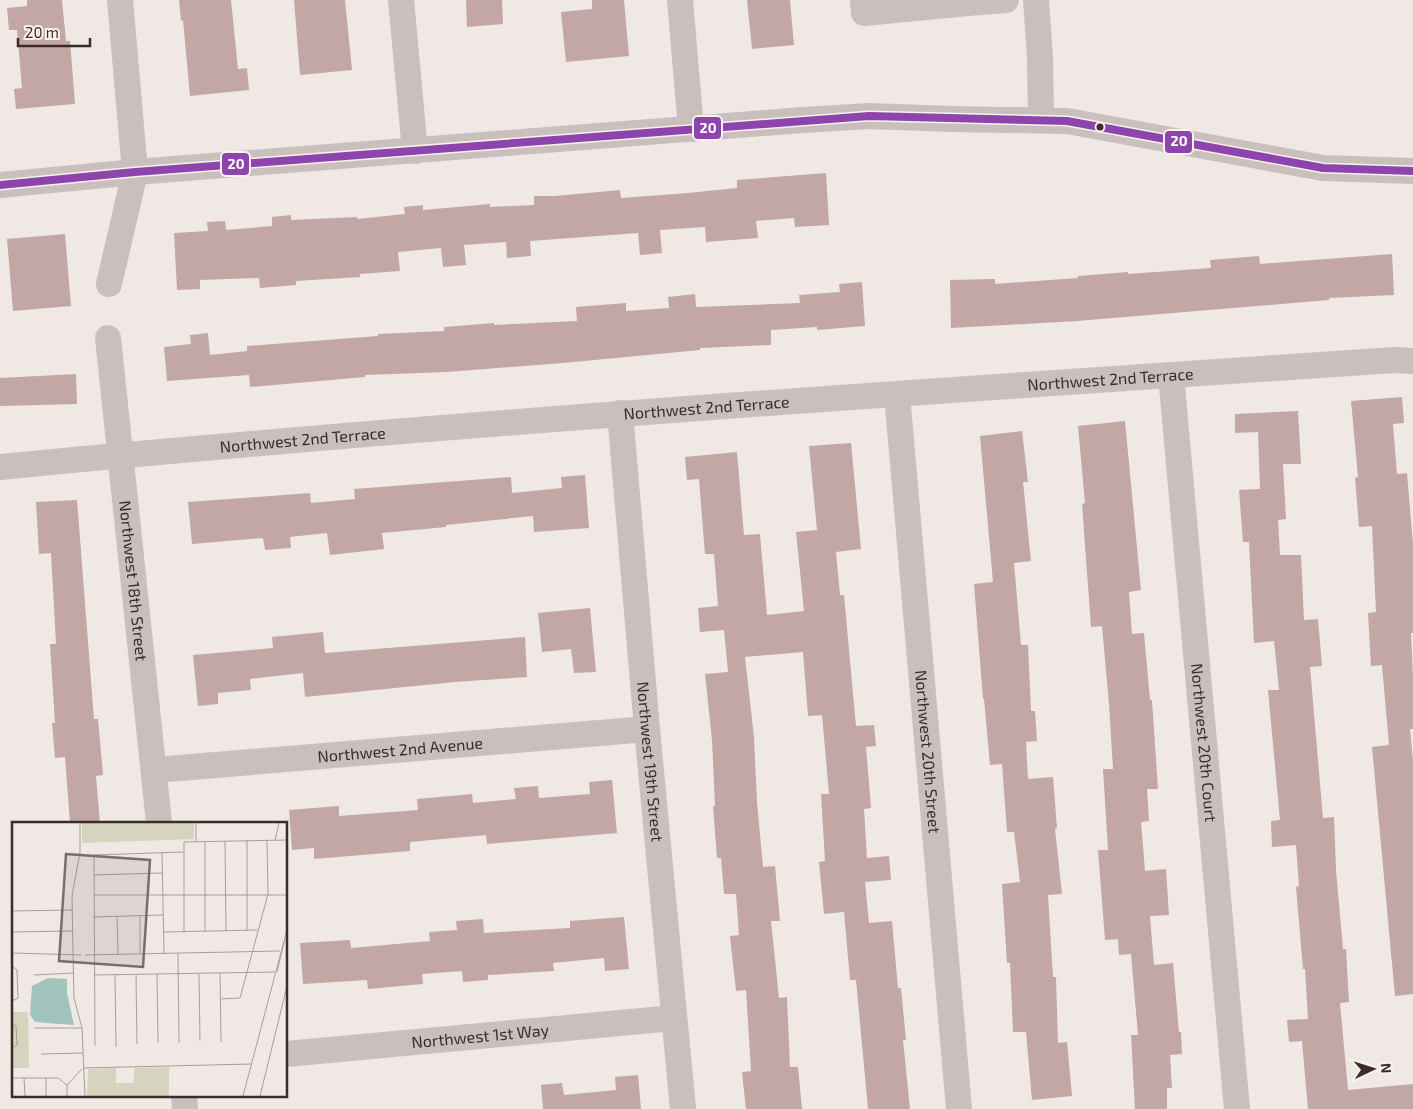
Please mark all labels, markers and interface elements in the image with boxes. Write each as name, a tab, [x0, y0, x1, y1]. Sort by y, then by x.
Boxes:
scale bar	[18, 15, 90, 47]
text: 20 m	[25, 23, 59, 41]
line badge: 20	[693, 116, 722, 140]
text: 20	[700, 119, 717, 136]
unlabelled marker	[1095, 122, 1105, 132]
line badge: 20	[1164, 130, 1193, 154]
text: 20	[1171, 132, 1188, 149]
line badge: 20	[221, 152, 250, 176]
text: 20	[228, 155, 245, 172]
street label: Northwest 2nd Terrace	[1027, 363, 1194, 394]
street label: Northwest 2nd Terrace	[623, 391, 790, 423]
street label: Northwest 2nd Terrace	[219, 423, 386, 456]
street label: Northwest 18th Street	[116, 499, 152, 662]
street label: Northwest 20th Court	[1188, 662, 1221, 823]
street label: Northwest 20th Street	[912, 669, 945, 834]
street label: Northwest 19th Street	[634, 681, 668, 843]
street label: Northwest 2nd Avenue	[317, 733, 484, 765]
inset map	[12, 822, 288, 1096]
street label: Northwest 1st Way	[411, 1020, 550, 1051]
north arrow	[1348, 1044, 1398, 1094]
text: N	[1378, 1062, 1395, 1074]

